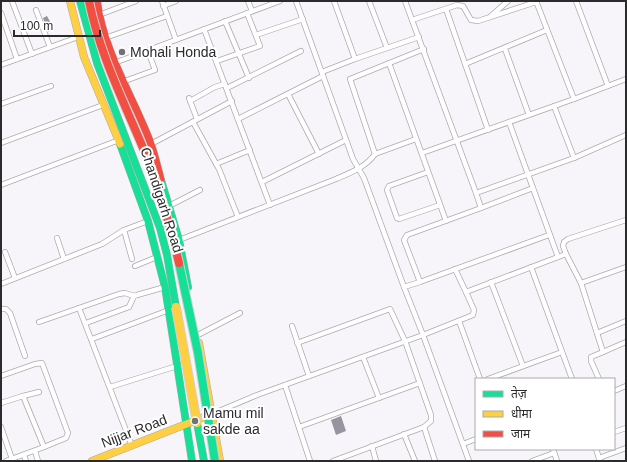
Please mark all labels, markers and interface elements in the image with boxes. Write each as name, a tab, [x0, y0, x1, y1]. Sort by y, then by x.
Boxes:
scale bar	[14, 12, 100, 38]
text: 100 m	[20, 19, 53, 33]
place label: Mohali Honda	[130, 44, 217, 60]
marker: Mohali Honda	[117, 47, 127, 57]
street label: Chandigarh Road	[137, 145, 187, 255]
legend	[475, 378, 615, 450]
text: तेज़	[511, 386, 528, 401]
place label: Mamu mil sakde aa	[203, 405, 264, 437]
text: धीमा	[511, 406, 533, 421]
street label: Nijjar Road	[99, 411, 169, 451]
marker: Mamu mil sakde aa	[190, 416, 200, 426]
text: जाम	[511, 427, 531, 441]

